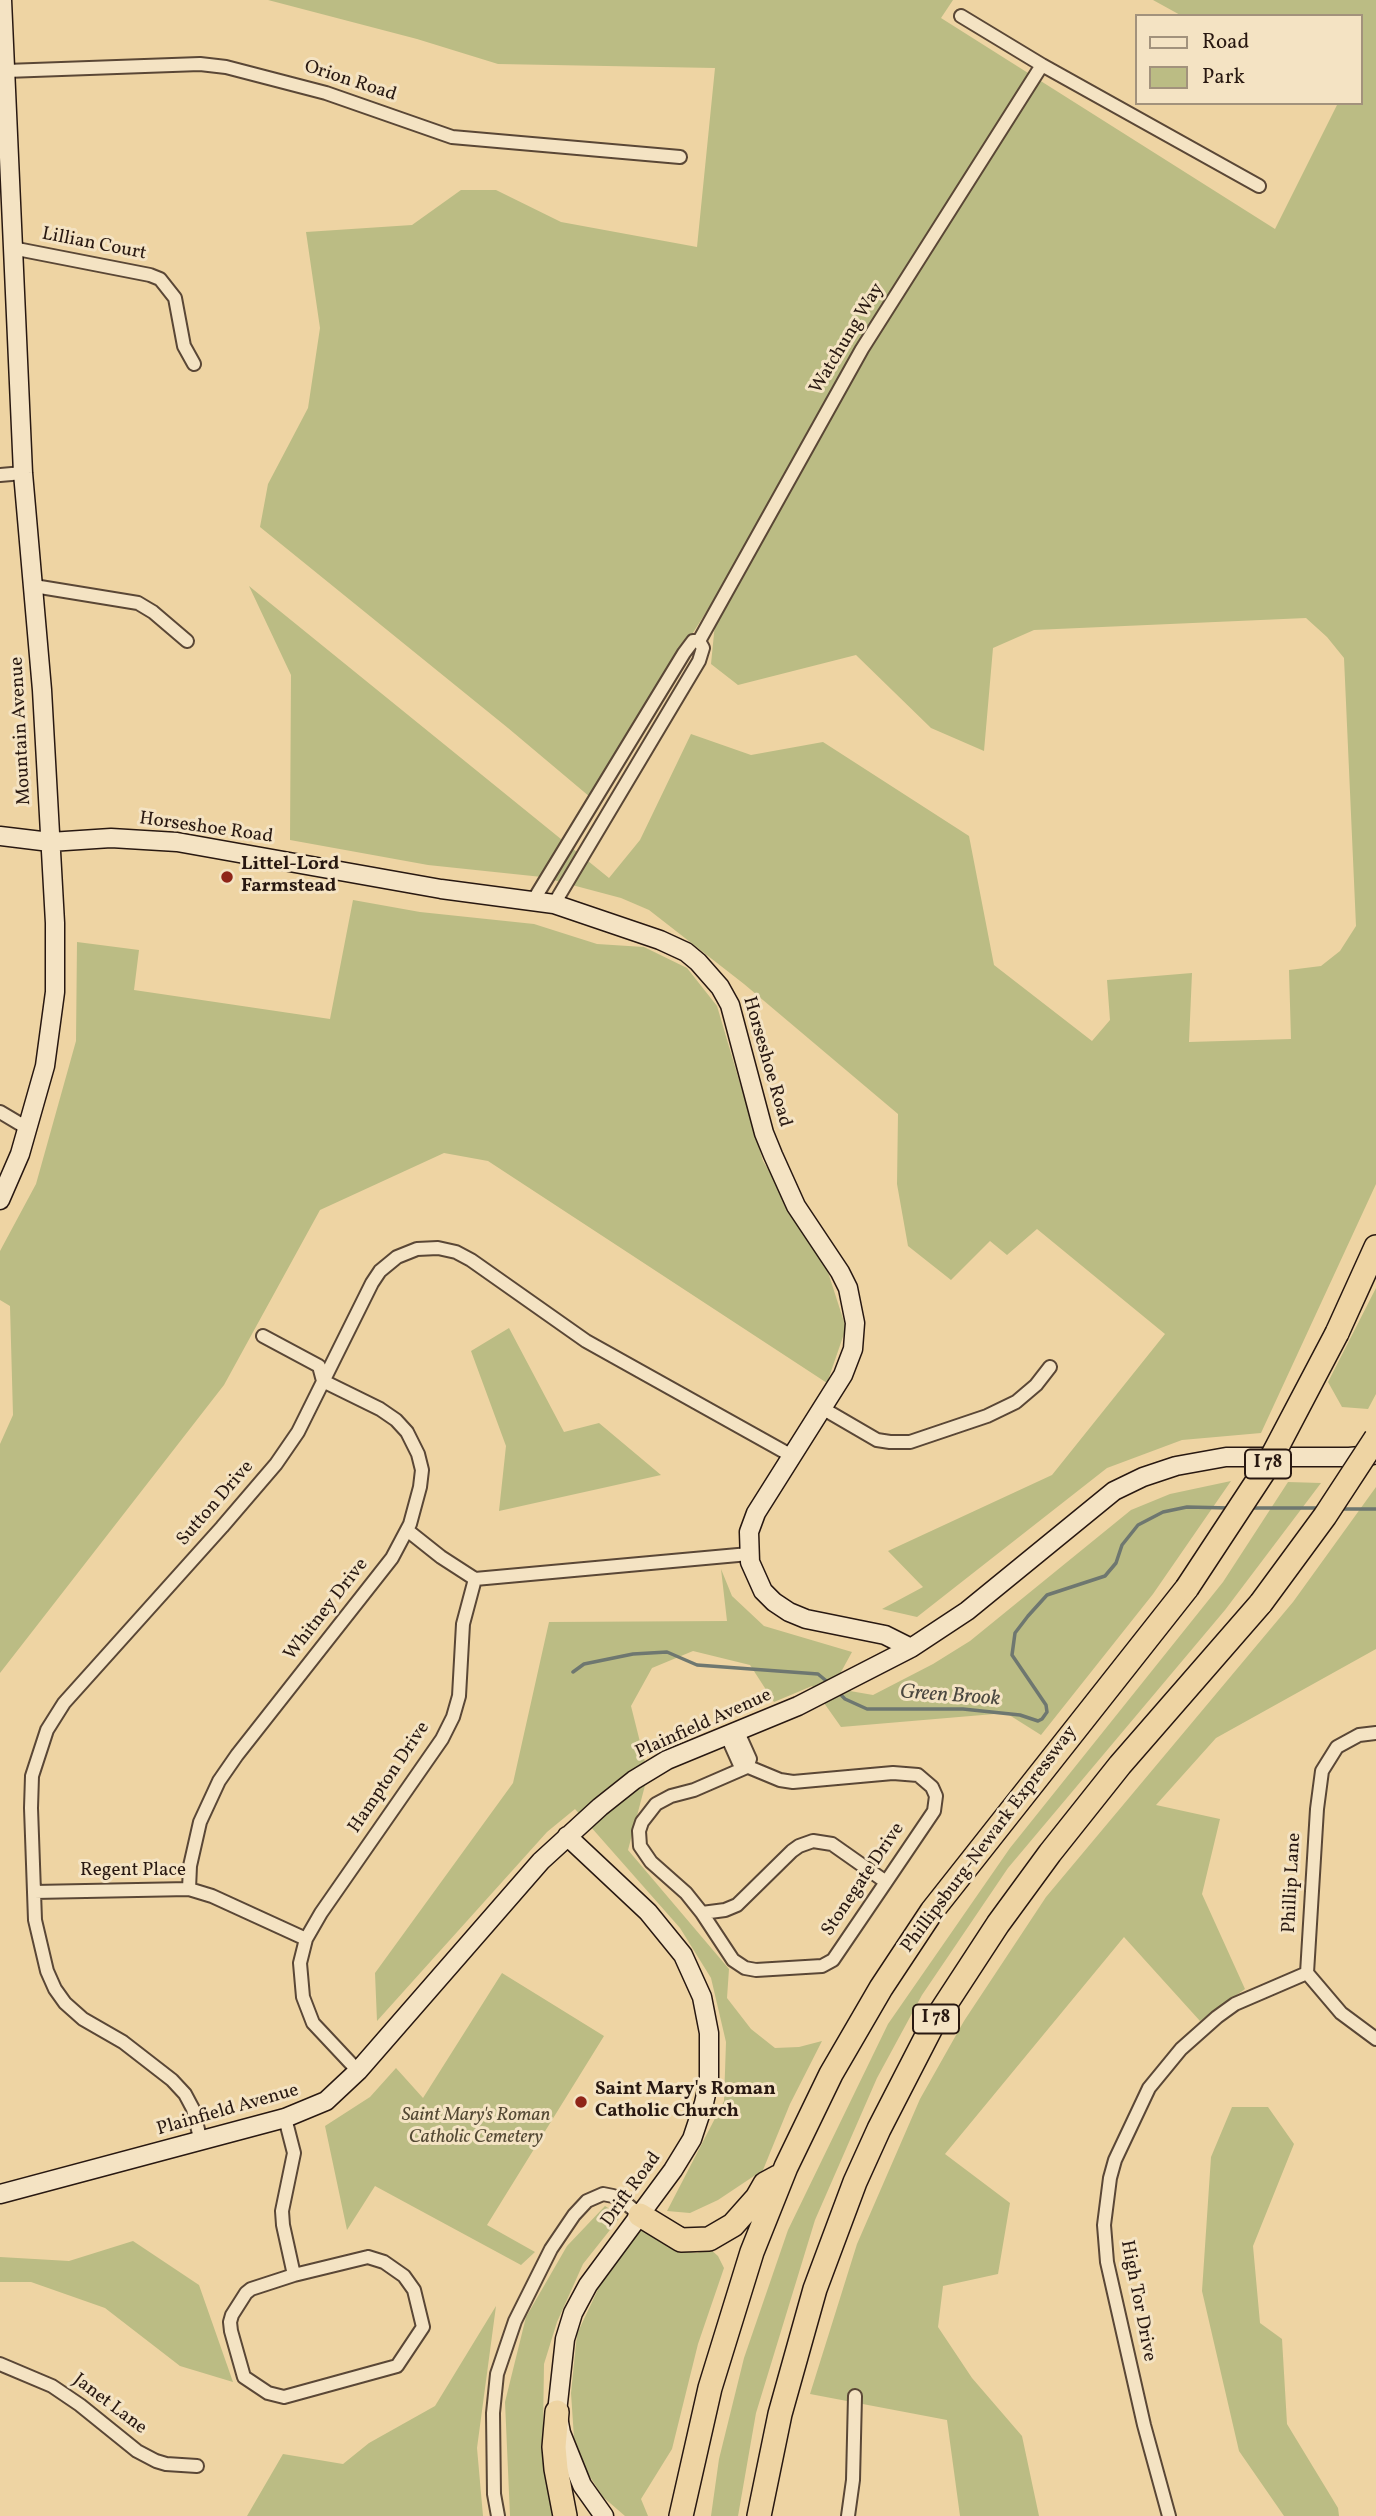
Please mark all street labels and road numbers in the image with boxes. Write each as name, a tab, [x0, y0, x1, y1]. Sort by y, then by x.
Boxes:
street label: Orion Road	[301, 56, 399, 108]
street label: Lillian Court	[40, 224, 148, 266]
street label: Watchung Way	[806, 279, 890, 399]
street label: Mountain Avenue	[7, 656, 37, 806]
street label: Horseshoe Road	[138, 808, 274, 850]
street label: Horseshoe Road	[736, 994, 796, 1130]
road number: I 78	[1245, 1450, 1291, 1478]
street label: Sutton Drive	[173, 1457, 259, 1551]
street label: Whitney Drive	[280, 1554, 374, 1666]
street label: Plainfield Avenue	[632, 1685, 776, 1765]
street label: Hampton Drive	[344, 1718, 436, 1838]
street label: Phillipsburg-Newark Expressway	[897, 1722, 1083, 1958]
street label: Stonegate Drive	[818, 1819, 910, 1941]
street label: Phillip Lane	[1279, 1832, 1307, 1934]
street label: Regent Place	[80, 1861, 186, 1883]
road number: I 78	[913, 2005, 959, 2034]
street label: Plainfield Avenue	[154, 2080, 302, 2142]
street label: Drift Road	[597, 2148, 667, 2232]
street label: High Tor Drive	[1114, 2238, 1160, 2364]
street label: Janet Lane	[67, 2370, 151, 2440]

